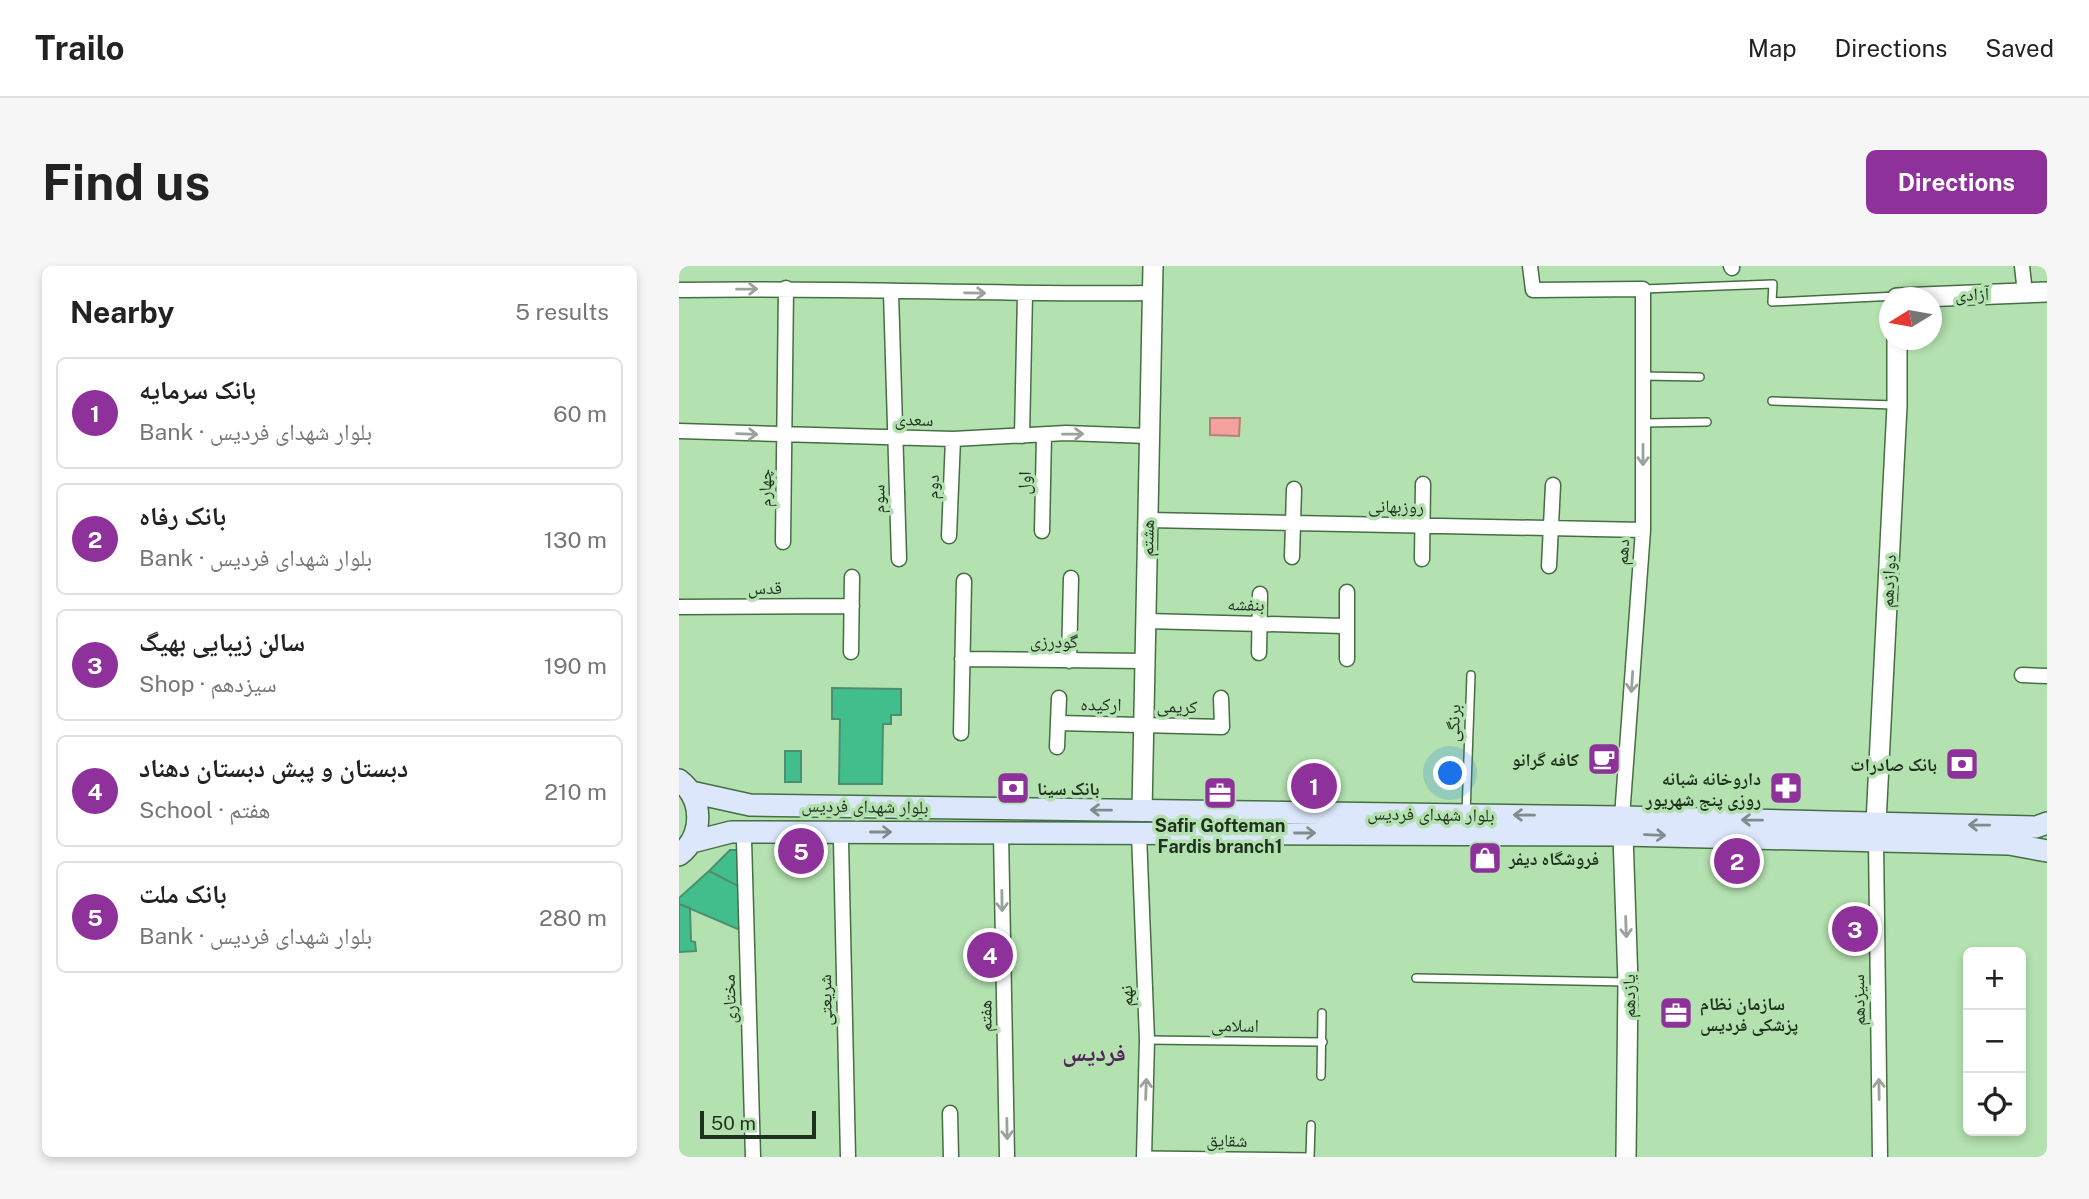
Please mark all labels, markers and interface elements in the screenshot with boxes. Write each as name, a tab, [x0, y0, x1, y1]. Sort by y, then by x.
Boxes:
text: Trailo	[35, 29, 125, 67]
text: Map	[1748, 34, 1797, 62]
text: Directions	[1835, 34, 1947, 62]
text: Saved	[1985, 34, 2054, 62]
button: Directions	[1866, 150, 2047, 214]
text: Find us	[42, 153, 210, 211]
one-way arrow	[735, 282, 758, 296]
street label: آزادی	[1955, 283, 1990, 306]
one-way arrow	[963, 287, 986, 300]
north arrow	[1879, 287, 1942, 350]
text: Nearby	[70, 294, 174, 330]
text: 5 results	[515, 298, 609, 325]
text: بانک سرمایه	[139, 374, 256, 405]
text: 1	[90, 400, 100, 427]
text: 60 m	[553, 400, 607, 427]
street label: سعدی	[894, 408, 934, 431]
text: Bank · بلوار شهدای فردیس	[139, 418, 372, 445]
one-way arrow	[735, 427, 758, 440]
one-way arrow	[1061, 427, 1084, 440]
one-way arrow	[1636, 443, 1650, 466]
street label: چهارم	[754, 469, 777, 507]
street label: اول	[1013, 471, 1036, 495]
street label: دوم	[921, 474, 945, 500]
street label: سوم	[867, 484, 891, 514]
street label: روزبهانی	[1368, 495, 1424, 518]
text: بانک رفاه	[139, 500, 226, 531]
street label: هشتم	[1136, 519, 1160, 557]
text: 2	[88, 526, 102, 553]
text: 130 m	[544, 526, 607, 553]
street label: دهم	[1611, 538, 1635, 566]
text: Bank · بلوار شهدای فردیس	[139, 544, 372, 571]
street label: دوازدهم	[1876, 554, 1902, 608]
street label: قدس	[748, 577, 782, 599]
street label: بنفشه	[1227, 593, 1265, 615]
text: سالن زیبایی بهیگ	[139, 626, 305, 657]
street label: گودرزی	[1030, 630, 1079, 653]
text: 3	[87, 652, 103, 679]
text: 190 m	[544, 652, 607, 679]
text: Shop · سیزدهم	[139, 670, 277, 697]
one-way arrow	[1625, 670, 1638, 693]
street label: ارکیده	[1080, 693, 1122, 715]
street label: کریمی	[1156, 695, 1198, 718]
street label: برنگی	[1442, 704, 1465, 742]
cafe icon: کافه گرانو	[1585, 740, 1623, 778]
bank icon: بانک صادرات	[1943, 745, 1981, 783]
place label: کافه گرانو	[1512, 749, 1579, 770]
text: دبستان و پبش دبستان دهناد	[139, 752, 408, 783]
place label: بانک صادرات	[1850, 754, 1937, 775]
your location	[1433, 756, 1467, 790]
pin: 1	[1291, 760, 1337, 812]
place label: داروخانه شبانه روزی پنج شهریور	[1645, 768, 1761, 812]
bank icon: بانک سینا	[994, 769, 1032, 807]
pharmacy icon: داروخانه شبانه روزی پنج شهریور	[1767, 769, 1805, 807]
office icon: Safir Gofteman Fardis branch1	[1201, 774, 1239, 812]
text: 4	[87, 778, 103, 805]
text: 210 m	[544, 778, 607, 805]
place label: بانک سینا	[1037, 778, 1100, 799]
street label: بلوار شهدای فردیس	[801, 794, 929, 819]
text: School · هفتم	[139, 796, 270, 823]
street label: بلوار شهدای فردیس	[1367, 802, 1495, 827]
one-way arrow	[1090, 803, 1113, 817]
one-way arrow	[1513, 809, 1536, 822]
one-way arrow	[1741, 813, 1764, 827]
place label: Safir Gofteman Fardis branch1	[1155, 815, 1285, 857]
one-way arrow	[1968, 819, 1991, 832]
pin: 5	[778, 825, 824, 877]
one-way arrow	[869, 825, 892, 839]
one-way arrow	[1293, 826, 1316, 840]
one-way arrow	[1643, 829, 1666, 842]
pin: 2	[1714, 835, 1760, 887]
shop icon: فروشگاه دیفر	[1466, 839, 1504, 877]
place label: فروشگاه دیفر	[1508, 848, 1599, 869]
text: بانک ملت	[139, 878, 227, 909]
one-way arrow	[996, 890, 1009, 913]
pin: 3	[1832, 903, 1878, 955]
text: 5	[87, 904, 103, 931]
text: 280 m	[539, 904, 607, 931]
one-way arrow	[1619, 915, 1632, 938]
text: Bank · بلوار شهدای فردیس	[139, 922, 372, 949]
pin: 4	[967, 929, 1013, 981]
map controls	[1963, 947, 2026, 1136]
button: +	[1963, 947, 2026, 1010]
street label: مختاری	[718, 974, 741, 1024]
street label: شریعتی	[814, 974, 837, 1026]
street label: یازدهم	[1618, 974, 1641, 1018]
street label: سیزدهم	[1847, 974, 1871, 1026]
street label: نهم	[1115, 985, 1139, 1007]
place label: سازمان نظام پزشکی فردیس	[1700, 993, 1798, 1036]
office icon: سازمان نظام پزشکی فردیس	[1657, 994, 1695, 1032]
street label: هفتم	[974, 1000, 998, 1032]
button: −	[1963, 1010, 2026, 1073]
street label: اسلامی	[1211, 1014, 1259, 1037]
district label: فردیس	[1062, 1038, 1126, 1067]
button: locate	[1963, 1073, 2026, 1136]
one-way arrow	[1139, 1078, 1152, 1101]
one-way arrow	[1872, 1078, 1886, 1101]
scale bar	[700, 1108, 815, 1140]
text: 50 m	[711, 1112, 756, 1134]
one-way arrow	[1000, 1117, 1013, 1140]
street label: شقایق	[1206, 1129, 1248, 1152]

